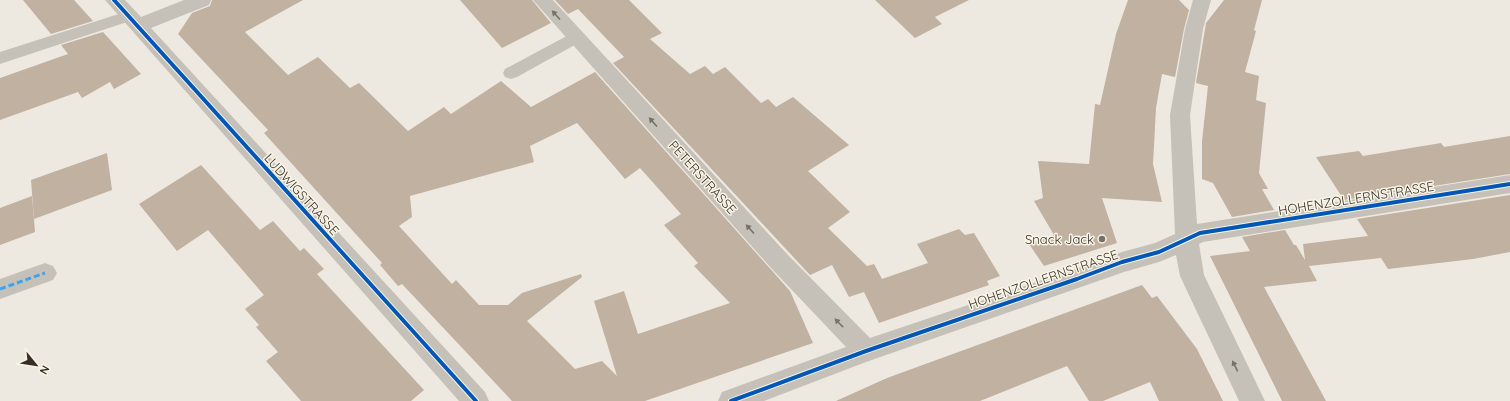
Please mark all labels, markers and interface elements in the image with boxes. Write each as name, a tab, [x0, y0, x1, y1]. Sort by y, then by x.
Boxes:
one-way arrow	[552, 11, 561, 20]
one-way arrow	[649, 117, 658, 127]
street label: PETERSTRASSE	[666, 137, 740, 217]
street label: LUDWIGSTRASSE	[261, 150, 343, 238]
street label: HOHENZOLLERNSTRASSE	[1277, 178, 1435, 218]
one-way arrow	[745, 223, 754, 234]
place label: Snack Jack	[1025, 231, 1094, 247]
marker: Snack Jack	[1097, 234, 1107, 244]
street label: HOHENZOLLERNSTRASSE	[966, 246, 1120, 312]
one-way arrow	[834, 318, 844, 328]
north arrow	[16, 345, 56, 385]
one-way arrow	[1231, 360, 1238, 372]
text: N	[37, 363, 53, 377]

